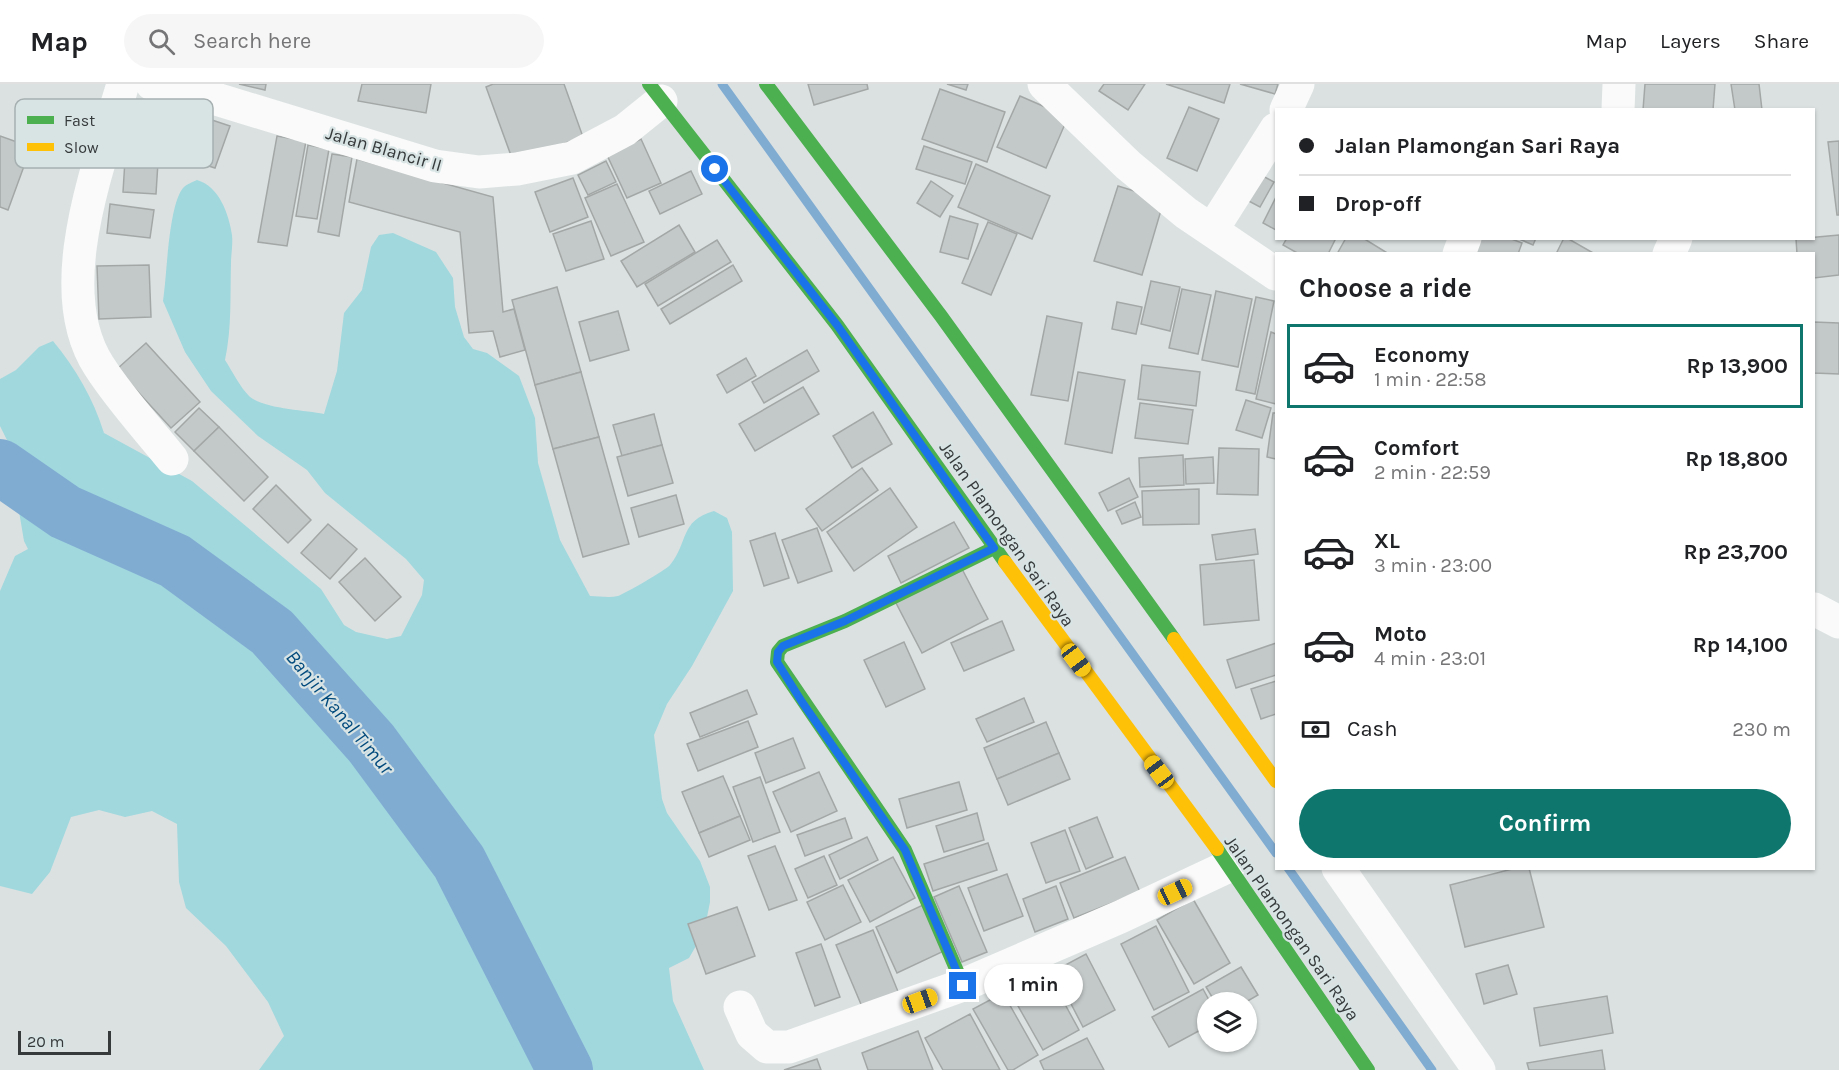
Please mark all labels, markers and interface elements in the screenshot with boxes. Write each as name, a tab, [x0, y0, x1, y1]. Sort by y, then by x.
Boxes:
search box	[124, 14, 544, 68]
text: Map	[30, 25, 88, 58]
icon: search	[145, 25, 178, 58]
text: Search here	[193, 28, 311, 54]
text: Map	[1585, 29, 1627, 53]
text: Layers	[1660, 29, 1721, 53]
text: Share	[1754, 29, 1809, 53]
legend	[15, 99, 213, 168]
text: Fast	[64, 111, 95, 130]
street label: Jalan Blancir II	[323, 122, 445, 176]
text: Jalan Plamongan Sari Raya	[1335, 133, 1620, 159]
text: Slow	[64, 138, 99, 157]
route start	[701, 155, 728, 182]
text: Drop-off	[1335, 191, 1421, 217]
text: Choose a ride	[1299, 272, 1472, 304]
icon: car	[1302, 339, 1356, 393]
text: Economy	[1374, 342, 1469, 368]
text: Rp 13,900	[1687, 353, 1788, 379]
text: 1 min · 22:58	[1374, 368, 1487, 391]
icon: car	[1302, 432, 1356, 486]
text: Comfort	[1374, 435, 1459, 461]
street label: Jalan Plamongan Sari Raya	[935, 437, 1079, 631]
text: Rp 18,800	[1685, 446, 1788, 472]
text: 2 min · 22:59	[1374, 461, 1491, 484]
icon: car	[1302, 525, 1356, 579]
text: XL	[1374, 528, 1400, 554]
text: Rp 23,700	[1684, 539, 1788, 565]
text: 3 min · 23:00	[1374, 554, 1492, 577]
icon: car	[1302, 618, 1356, 672]
text: Moto	[1374, 621, 1427, 647]
text: Rp 14,100	[1693, 632, 1788, 658]
car	[1058, 640, 1094, 680]
water label: Banjir Kanal Timur	[281, 646, 399, 780]
text: 4 min · 23:01	[1374, 647, 1486, 670]
icon: cash	[1299, 713, 1332, 746]
text: Cash	[1347, 716, 1397, 742]
text: 230 m	[1732, 718, 1791, 741]
car	[1141, 752, 1177, 792]
button: Confirm	[1299, 789, 1791, 858]
street label: Jalan Plamongan Sari Raya	[1220, 831, 1364, 1025]
car	[1155, 876, 1195, 908]
callout: 1 min	[984, 965, 1083, 1007]
route end	[949, 972, 976, 999]
text: 1 min	[1008, 973, 1059, 996]
car	[900, 986, 940, 1016]
map controls	[1197, 992, 1257, 1052]
button: layers	[1197, 992, 1257, 1052]
scale bar	[18, 1028, 111, 1056]
text: 20 m	[27, 1032, 65, 1051]

